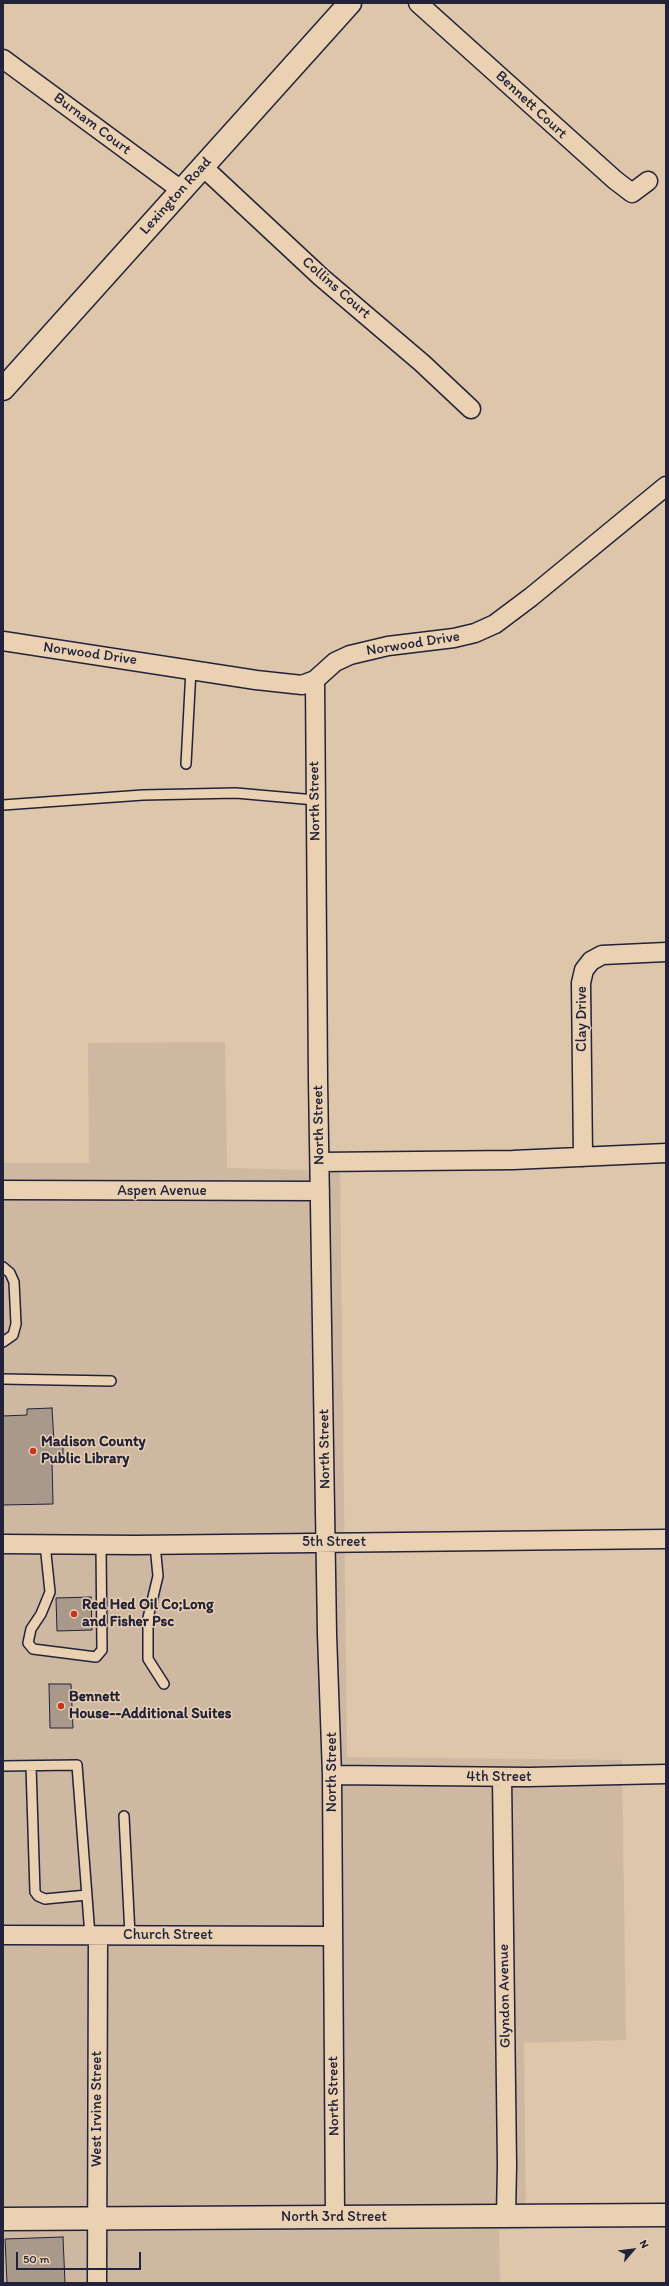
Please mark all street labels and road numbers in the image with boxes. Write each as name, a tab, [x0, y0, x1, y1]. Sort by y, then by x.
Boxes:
street label: Bennett Court	[491, 67, 571, 143]
street label: Burnam Court	[50, 89, 134, 159]
street label: Lexington Road	[136, 153, 216, 239]
street label: Collins Court	[298, 253, 374, 323]
street label: Norwood Drive	[365, 628, 461, 660]
street label: Norwood Drive	[42, 639, 138, 669]
street label: North Street	[305, 761, 325, 841]
street label: Clay Drive	[573, 986, 591, 1052]
street label: North Street	[309, 1085, 329, 1165]
street label: Aspen Avenue	[117, 1182, 207, 1200]
street label: North Street	[315, 1409, 335, 1489]
street label: 5th Street	[302, 1533, 366, 1551]
street label: North Street	[323, 1732, 341, 1812]
street label: 4th Street	[466, 1768, 532, 1786]
street label: Church Street	[123, 1926, 213, 1944]
street label: Glyndon Avenue	[495, 1944, 515, 2048]
street label: West Irvine Street	[88, 2051, 106, 2167]
street label: North Street	[324, 2056, 344, 2136]
street label: North 3rd Street	[281, 2208, 387, 2226]

